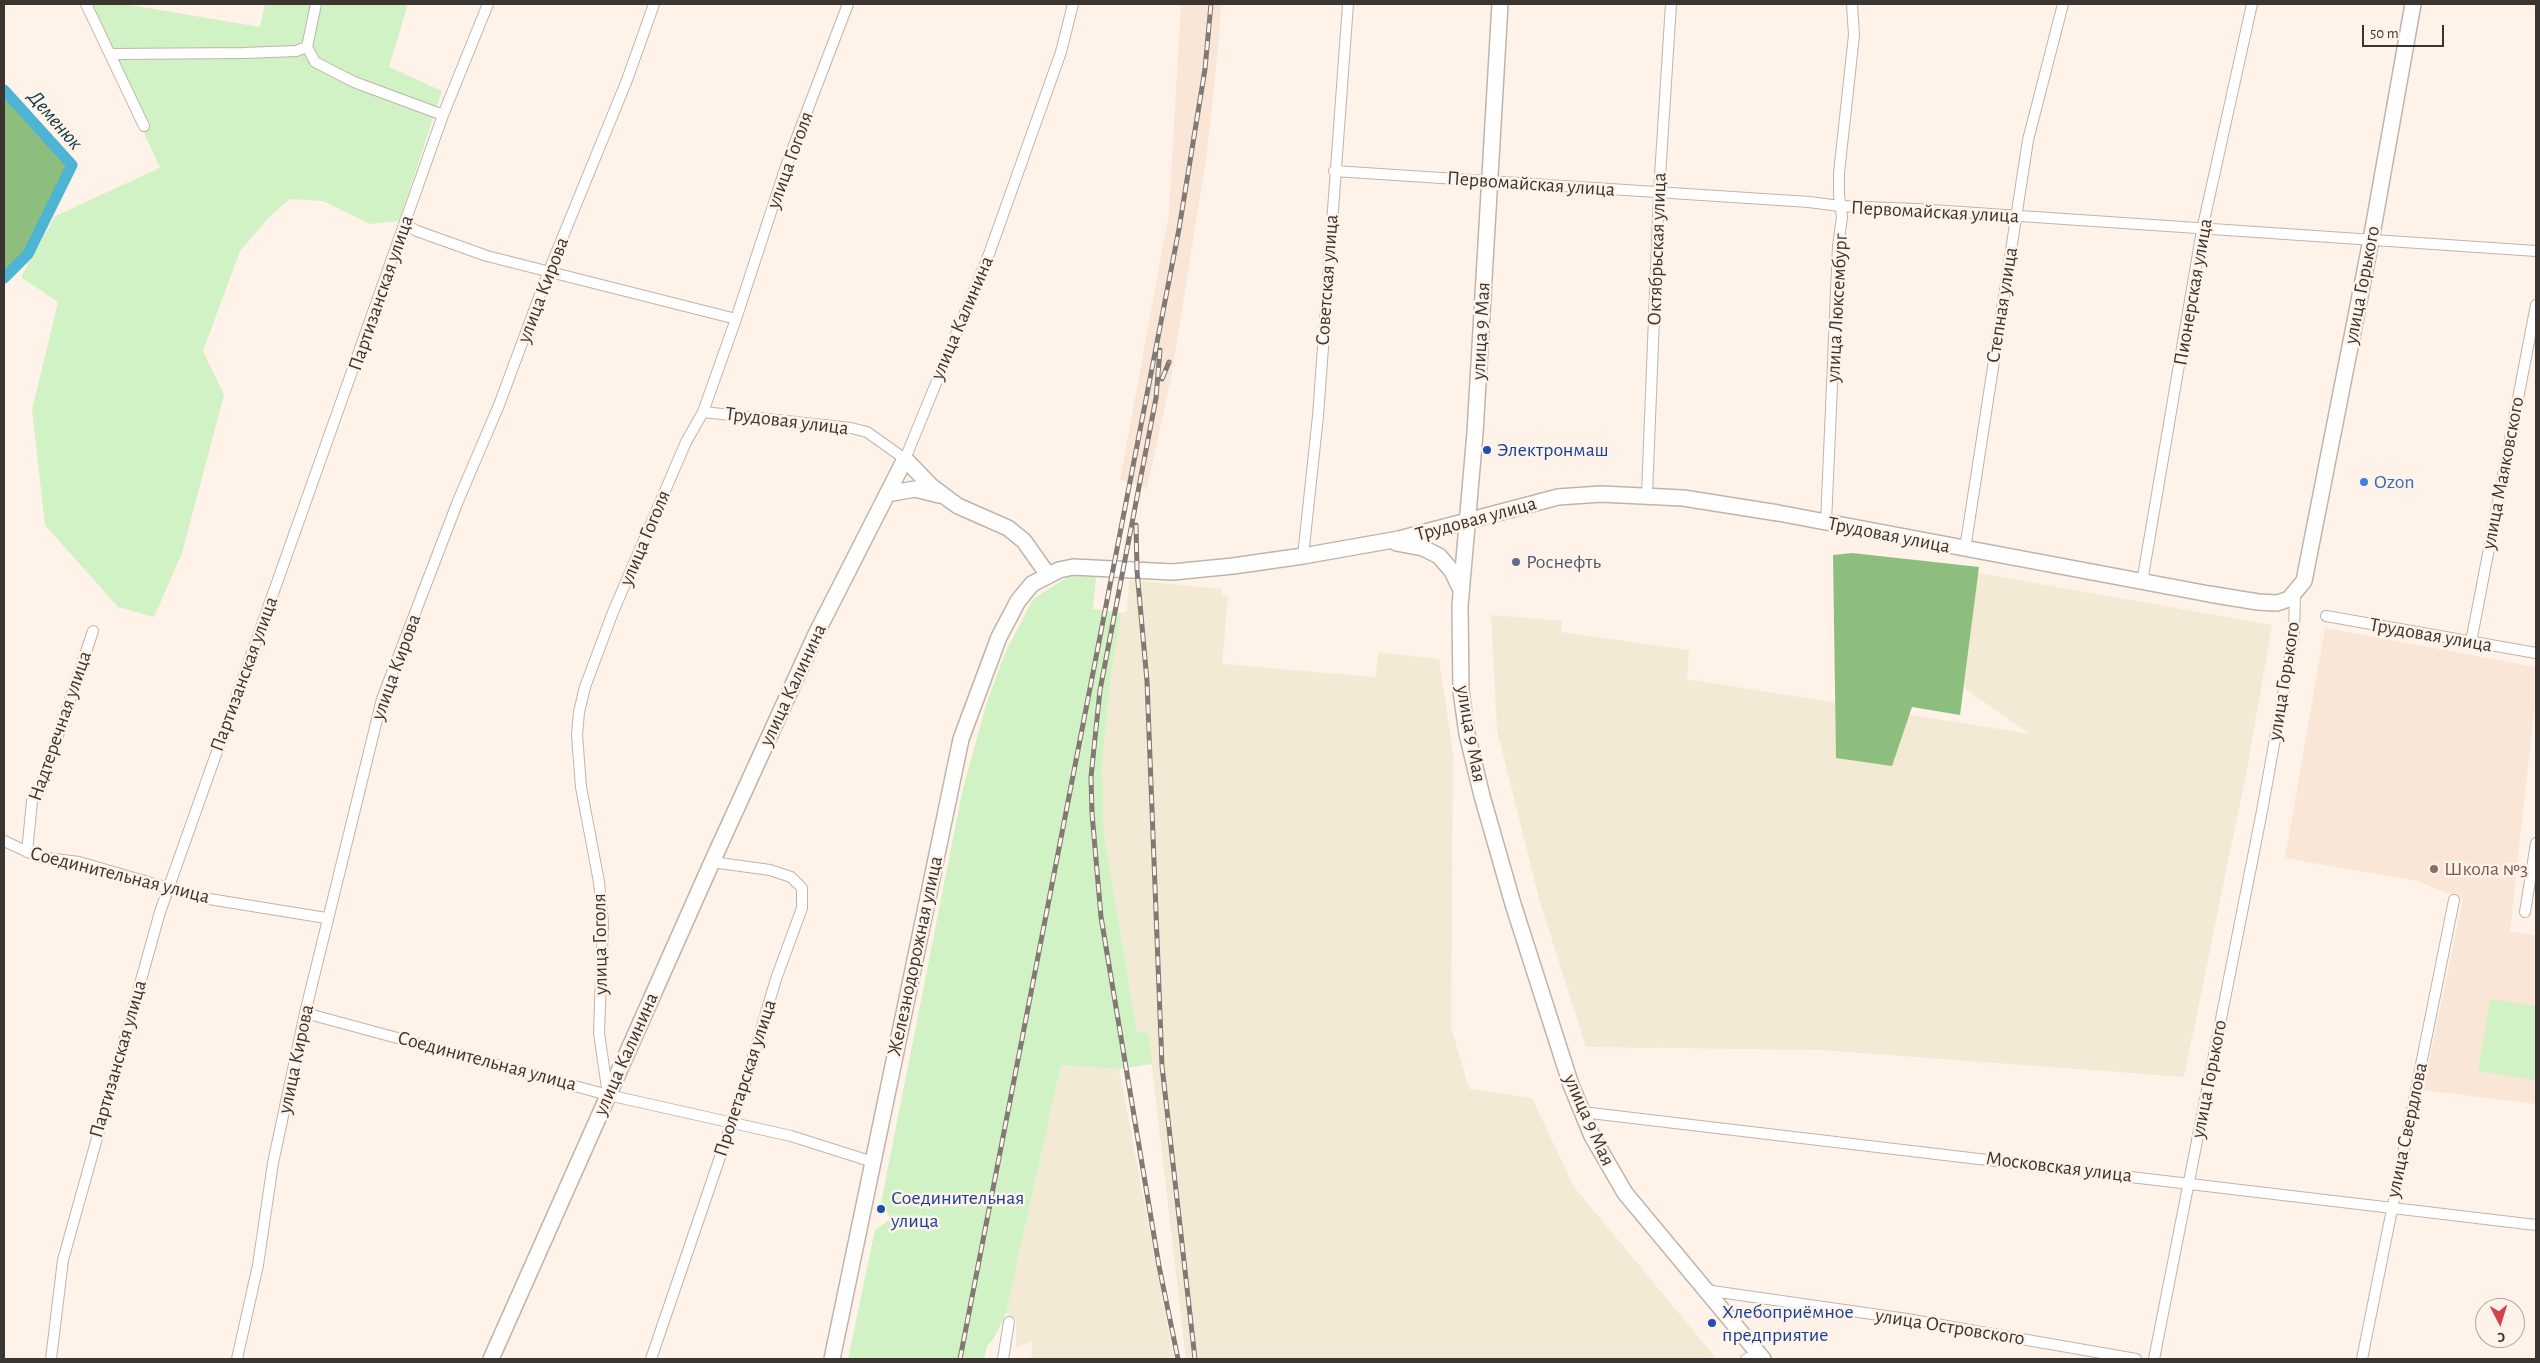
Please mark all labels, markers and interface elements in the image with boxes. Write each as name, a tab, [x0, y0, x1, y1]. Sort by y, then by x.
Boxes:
scale bar	[2365, 15, 2448, 47]
text: 50 m	[2370, 26, 2399, 41]
water label: Деменюк	[22, 85, 88, 155]
street label: улица Гоголя	[761, 108, 819, 212]
street label: Первомайская улица	[1446, 166, 1616, 202]
street label: Октябрьская улица	[1642, 172, 1672, 326]
street label: Первомайская улица	[1850, 196, 2020, 228]
street label: Партизанская улица	[343, 212, 419, 374]
street label: Советская улица	[1310, 214, 1344, 346]
street label: Пионерская улица	[2168, 217, 2218, 367]
street label: улица Горького	[2339, 224, 2385, 346]
street label: улица Люксембург	[1821, 233, 1853, 383]
street label: улица Кирова	[512, 234, 574, 346]
street label: Степная улица	[1981, 245, 2023, 365]
street label: улица Калинина	[925, 253, 999, 383]
street label: улица 9 Мая	[1466, 281, 1496, 381]
street label: улица Маяковского	[2476, 395, 2530, 551]
street label: Трудовая улица	[724, 402, 850, 440]
place label: Электронмаш	[1497, 438, 1609, 462]
marker: Электронмаш	[1481, 444, 1493, 456]
place label: Ozon	[2374, 470, 2415, 494]
marker: Ozon	[2358, 476, 2370, 488]
street label: улица Гоголя	[614, 487, 676, 589]
street label: Трудовая улица	[1413, 491, 1539, 547]
street label: Трудовая улица	[1826, 511, 1952, 559]
place label: Роснефть	[1526, 550, 1601, 574]
marker: Роснефть	[1510, 556, 1522, 568]
street label: Партизанская улица	[205, 593, 283, 755]
street label: улица Кирова	[366, 611, 426, 723]
street label: Трудовая улица	[2368, 612, 2494, 658]
street label: улица Калинина	[754, 620, 832, 750]
street label: улица Горького	[2263, 620, 2305, 742]
street label: Надтеречная улица	[23, 648, 97, 804]
street label: улица 9 Мая	[1451, 684, 1491, 784]
street label: Соединительная улица	[28, 841, 212, 909]
street label: Железнодорожная улица	[882, 854, 948, 1058]
place label: Школа №3	[2444, 857, 2528, 881]
marker: Школа №3	[2428, 863, 2440, 875]
street label: улица Гоголя	[587, 893, 613, 995]
street label: Партизанская улица	[84, 977, 152, 1141]
street label: улица Калинина	[588, 989, 664, 1119]
street label: Пролетарская улица	[708, 996, 782, 1160]
street label: улица Кирова	[273, 1002, 319, 1116]
street label: улица Горького	[2186, 1018, 2232, 1140]
street label: Соединительная улица	[395, 1026, 579, 1096]
street label: улица Свердлова	[2381, 1060, 2433, 1200]
street label: улица 9 Мая	[1558, 1070, 1620, 1170]
street label: Московская улица	[1985, 1146, 2133, 1188]
place label: Соединительная улица	[891, 1186, 1024, 1233]
marker: Соединительная улица	[875, 1203, 887, 1215]
north arrow	[2475, 1298, 2525, 1348]
place label: Хлебоприёмное предприятие	[1722, 1300, 1854, 1347]
street label: улица Островского	[1874, 1303, 2026, 1351]
marker: Хлебоприёмное предприятие	[1706, 1317, 1718, 1329]
text: С	[2497, 1330, 2506, 1344]

